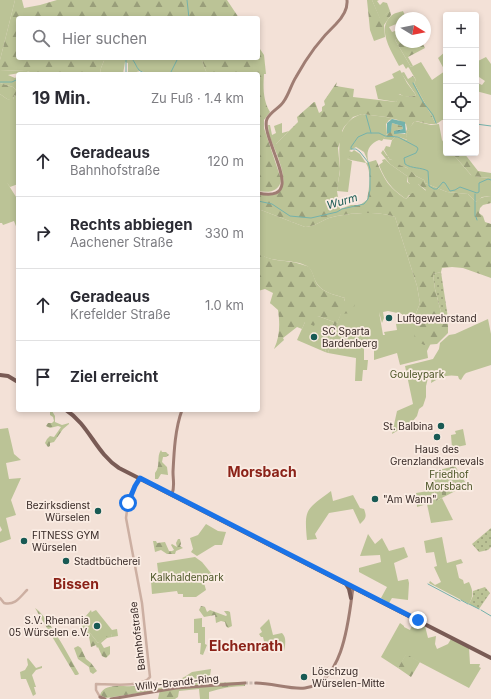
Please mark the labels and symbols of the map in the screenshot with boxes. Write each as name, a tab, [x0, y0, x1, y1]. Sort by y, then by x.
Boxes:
north arrow	[395, 12, 431, 48]
water label: Wurm	[325, 190, 359, 212]
place label: Luftgewehrstand	[397, 312, 477, 324]
marker: Luftgewehrstand	[384, 313, 394, 323]
place label: SC Sparta Bardenberg	[322, 325, 377, 349]
marker: SC Sparta Bardenberg	[309, 332, 319, 342]
park label: Gouleypark	[390, 368, 445, 380]
place label: St. Balbina	[383, 420, 433, 432]
marker: St. Balbina	[436, 421, 446, 431]
marker: Haus des Grenzlandkarnevals	[432, 432, 442, 442]
place label: Haus des Grenzlandkarnevals	[390, 443, 484, 467]
district label: Morsbach	[227, 463, 297, 480]
park label: Friedhof Morsbach	[425, 468, 473, 492]
place label: "Am Wann"	[383, 493, 437, 505]
route start	[119, 494, 137, 512]
marker: "Am Wann"	[370, 494, 380, 504]
place label: Bezirksdienst Würselen	[26, 499, 91, 523]
marker: Bezirksdienst Würselen	[93, 506, 103, 516]
place label: FITNESS GYM Würselen	[32, 529, 99, 553]
marker: FITNESS GYM Würselen	[19, 536, 29, 546]
place label: Stadtbücherei	[74, 555, 140, 567]
marker: Stadtbücherei	[61, 556, 71, 566]
park label: Kalkhaldenpark	[150, 571, 224, 583]
district label: Bissen	[53, 575, 99, 592]
street label: Bahnhofstraße	[127, 601, 147, 671]
route end	[409, 611, 427, 629]
place label: S.V. Rhenania 05 Würselen e.V.	[9, 614, 89, 638]
marker: S.V. Rhenania 05 Würselen e.V.	[92, 621, 102, 631]
district label: Elchenrath	[209, 637, 283, 654]
place label: Löschzug Würselen-Mitte	[312, 665, 385, 689]
street label: Willy-Brandt-Ring	[135, 672, 219, 692]
marker: Löschzug Würselen-Mitte	[299, 672, 309, 682]

